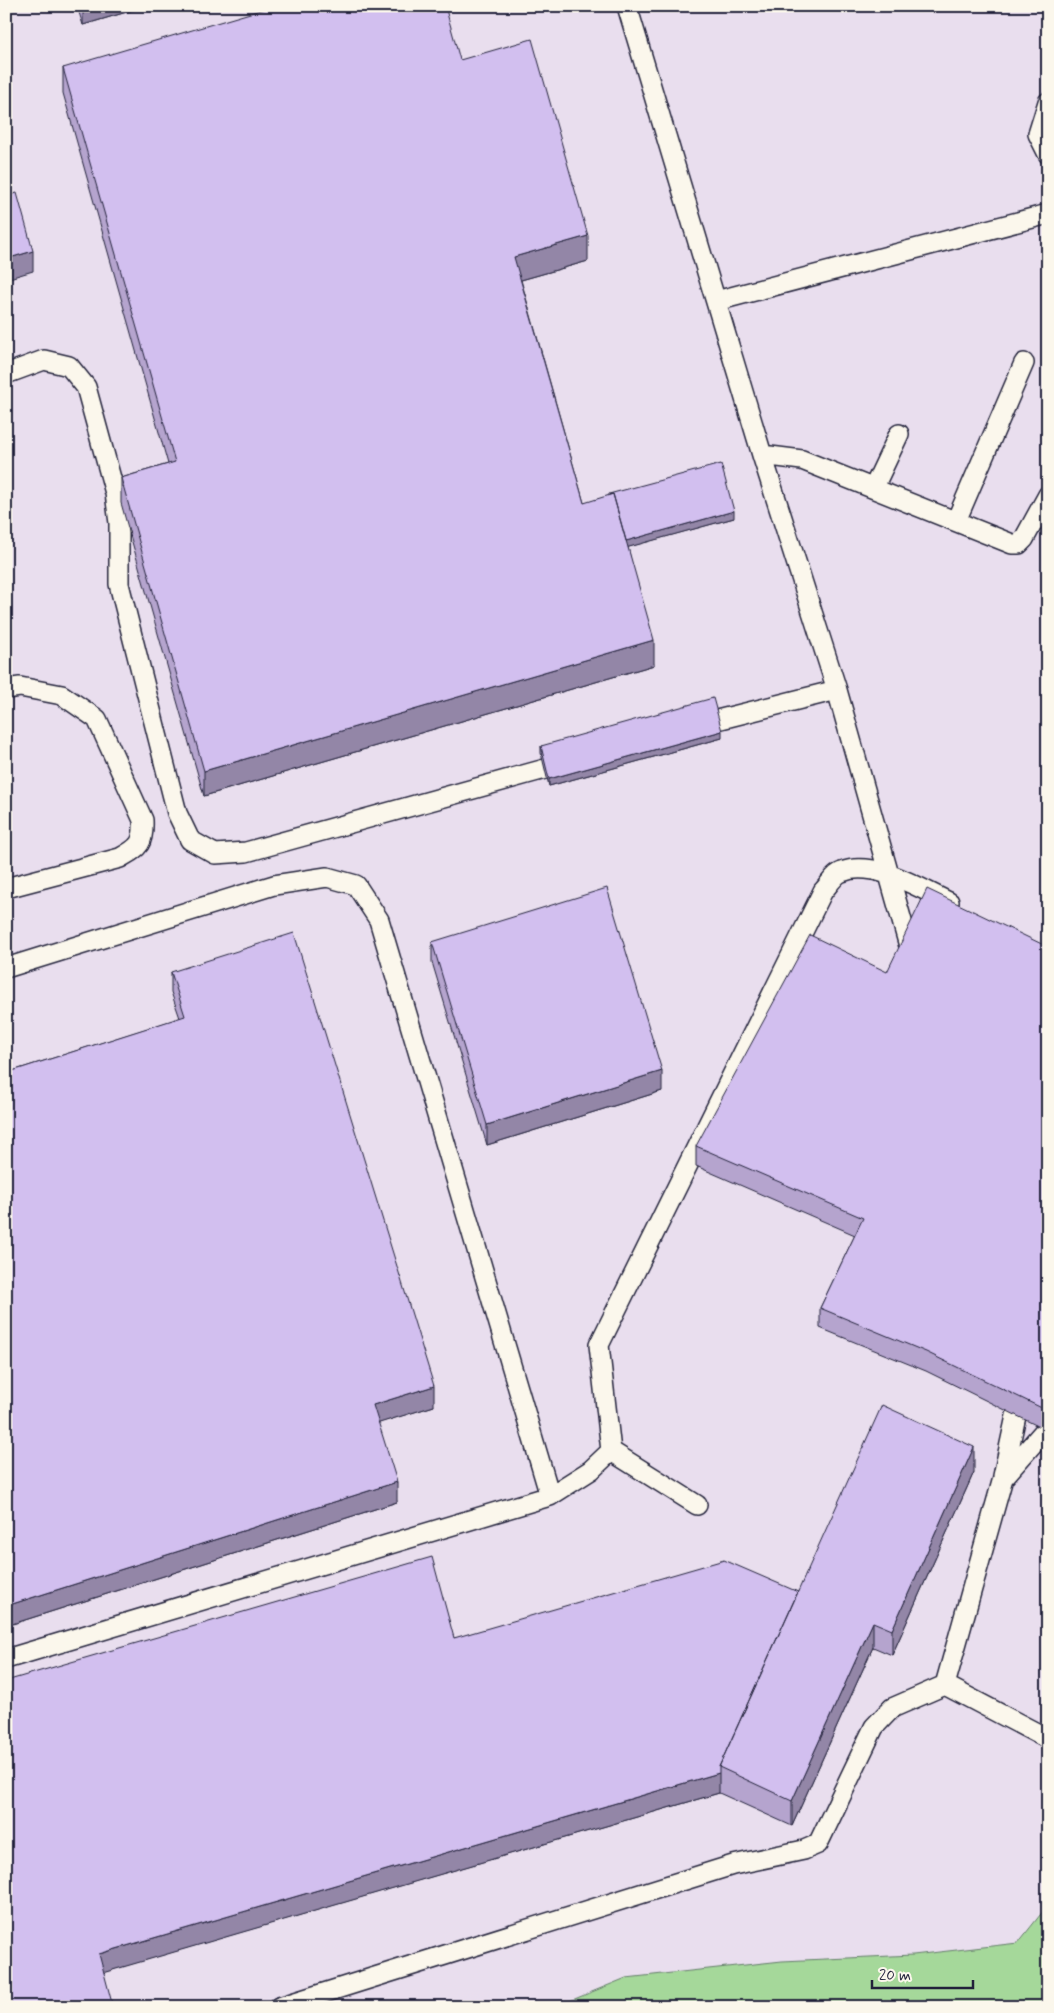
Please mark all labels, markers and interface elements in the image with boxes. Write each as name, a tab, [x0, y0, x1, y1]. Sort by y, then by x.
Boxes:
scale bar	[872, 1958, 973, 1990]
text: 20 m	[879, 1966, 911, 1986]

